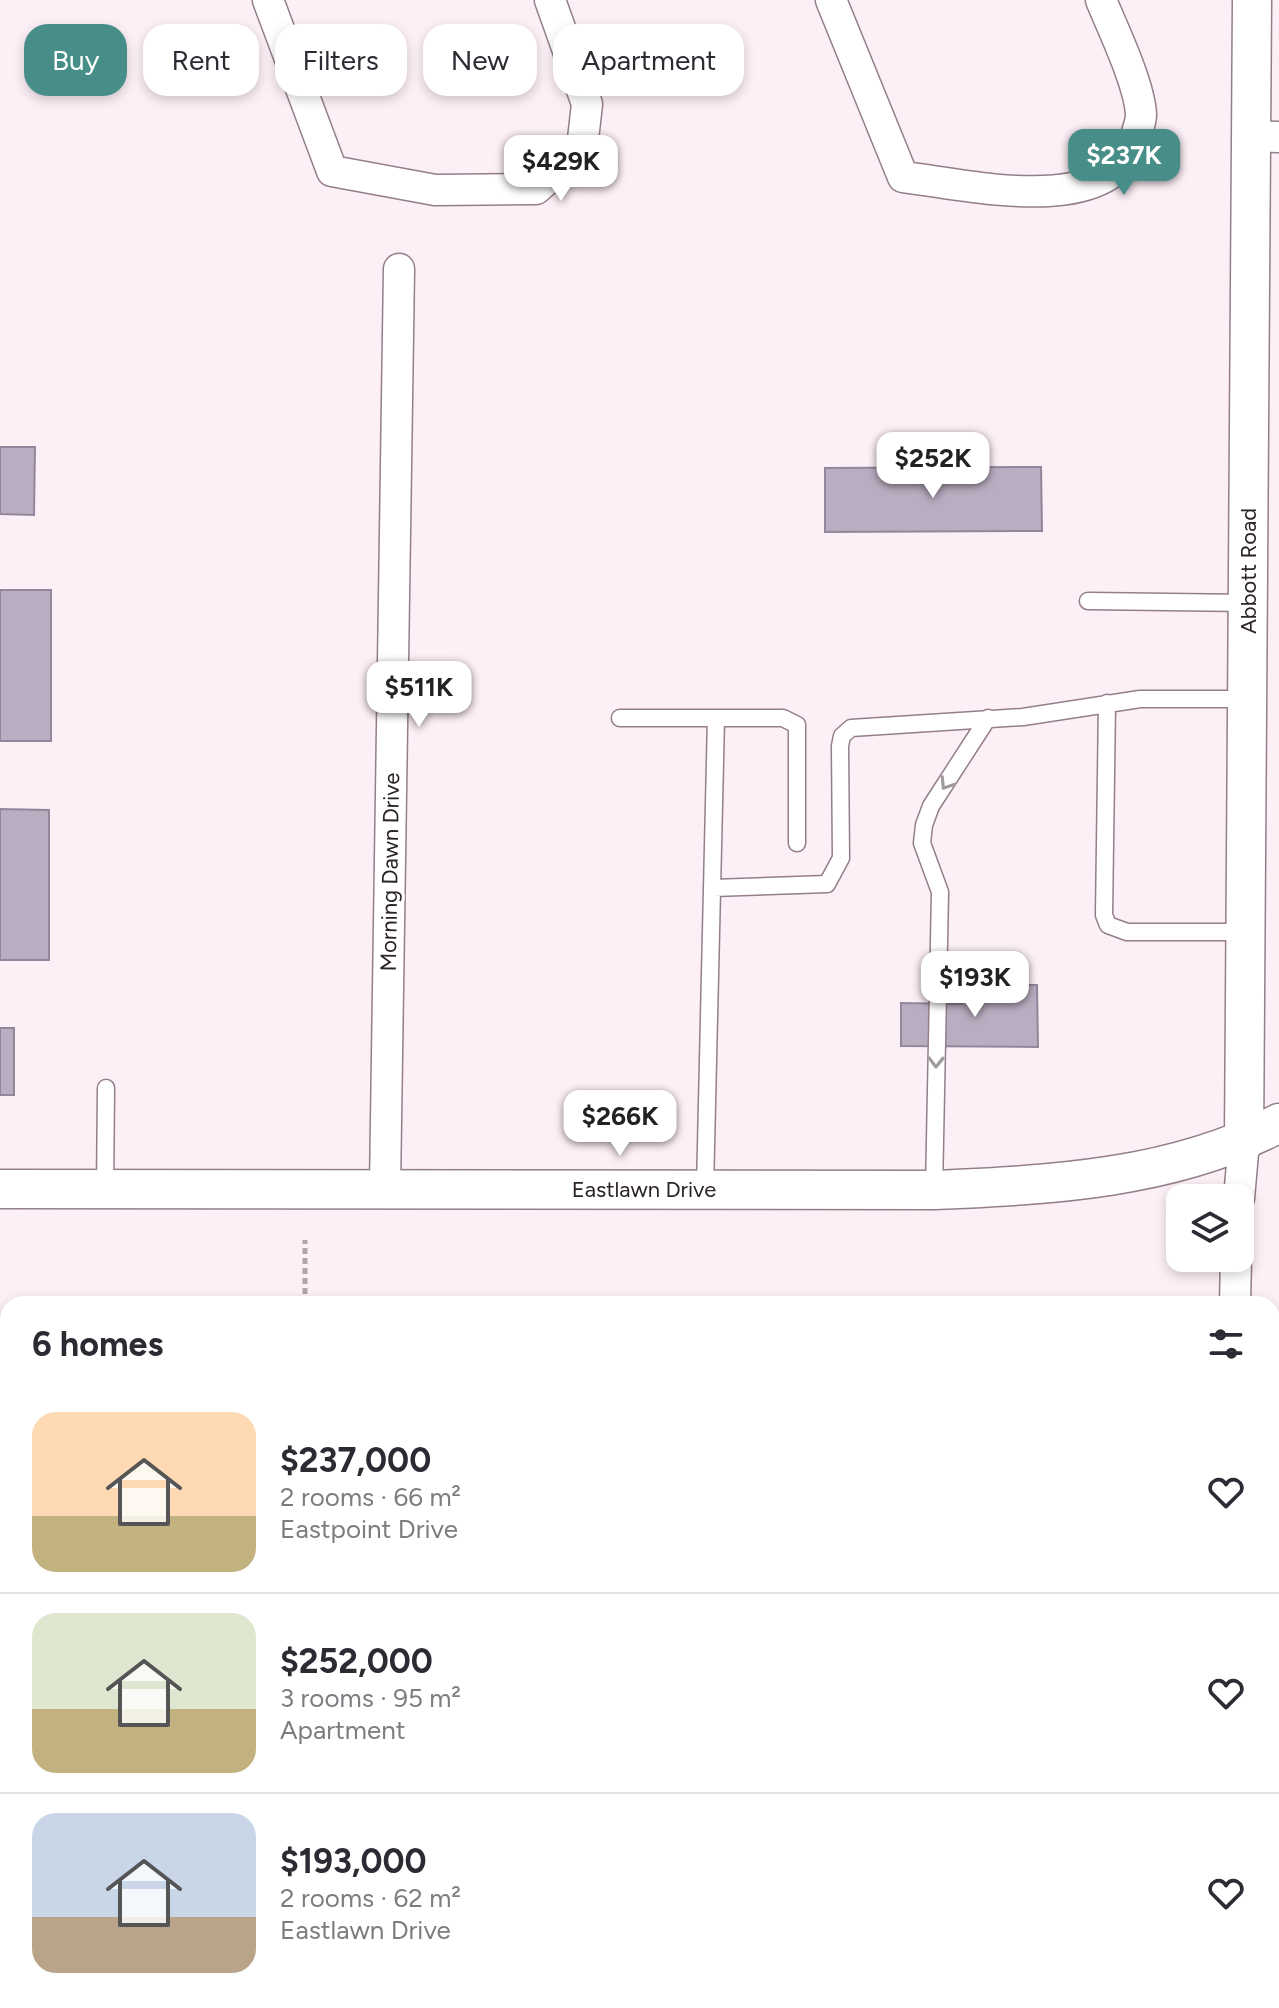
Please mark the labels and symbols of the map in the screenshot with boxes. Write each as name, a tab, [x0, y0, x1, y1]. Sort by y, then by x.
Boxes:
pin: $237K	[1068, 129, 1180, 197]
pin: $429K	[505, 135, 617, 203]
pin: $252K	[877, 432, 989, 500]
street label: Abbott Road	[1235, 508, 1262, 634]
pin: $511K	[363, 661, 475, 729]
street label: Morning Dawn Drive	[375, 772, 405, 972]
one-way arrow	[940, 775, 955, 789]
pin: $193K	[919, 951, 1031, 1019]
one-way arrow	[927, 1056, 945, 1069]
pin: $266K	[564, 1090, 676, 1158]
street label: Eastlawn Drive	[572, 1176, 716, 1203]

